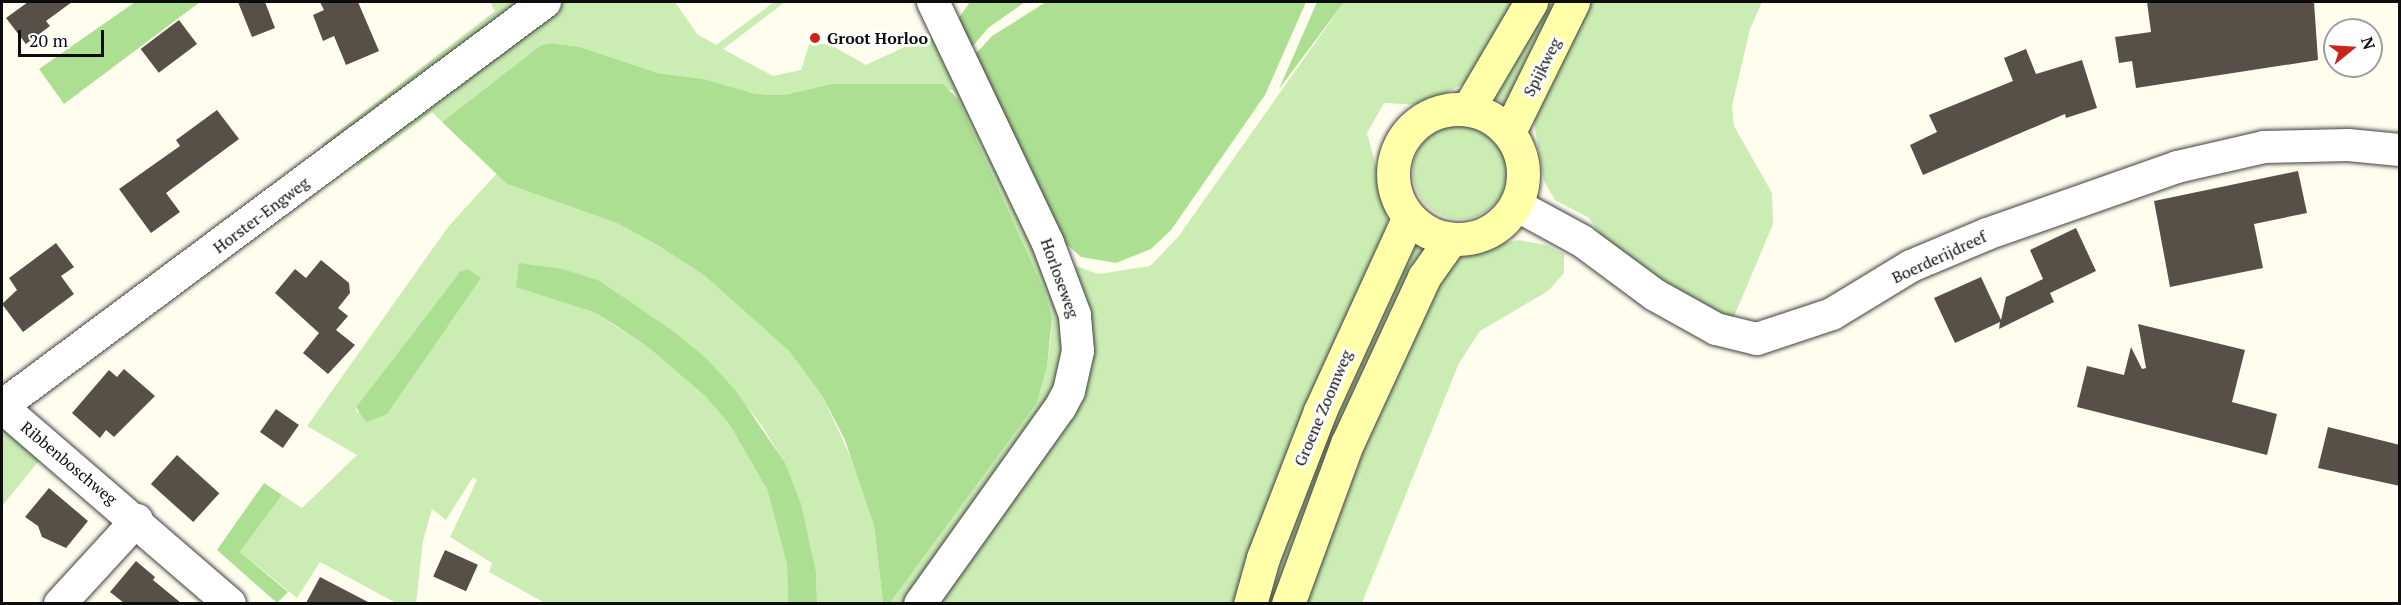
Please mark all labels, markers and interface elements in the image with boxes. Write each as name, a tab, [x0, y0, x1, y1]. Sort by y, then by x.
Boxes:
scale bar	[21, 18, 106, 56]
north arrow	[2323, 18, 2383, 78]
text: 20 m	[29, 28, 68, 52]
place label: Groot Horloo	[827, 28, 928, 48]
marker: Groot Horloo	[808, 31, 822, 45]
street label: Spijkweg	[1519, 34, 1565, 100]
text: N	[2356, 34, 2381, 52]
street label: Horster-Engweg	[209, 173, 313, 257]
street label: Boerderijdreef	[1889, 227, 1989, 287]
street label: Horloseweg	[1037, 236, 1083, 320]
street label: Groene Zoomweg	[1290, 347, 1356, 469]
street label: Ribbenboschweg	[17, 417, 121, 509]

